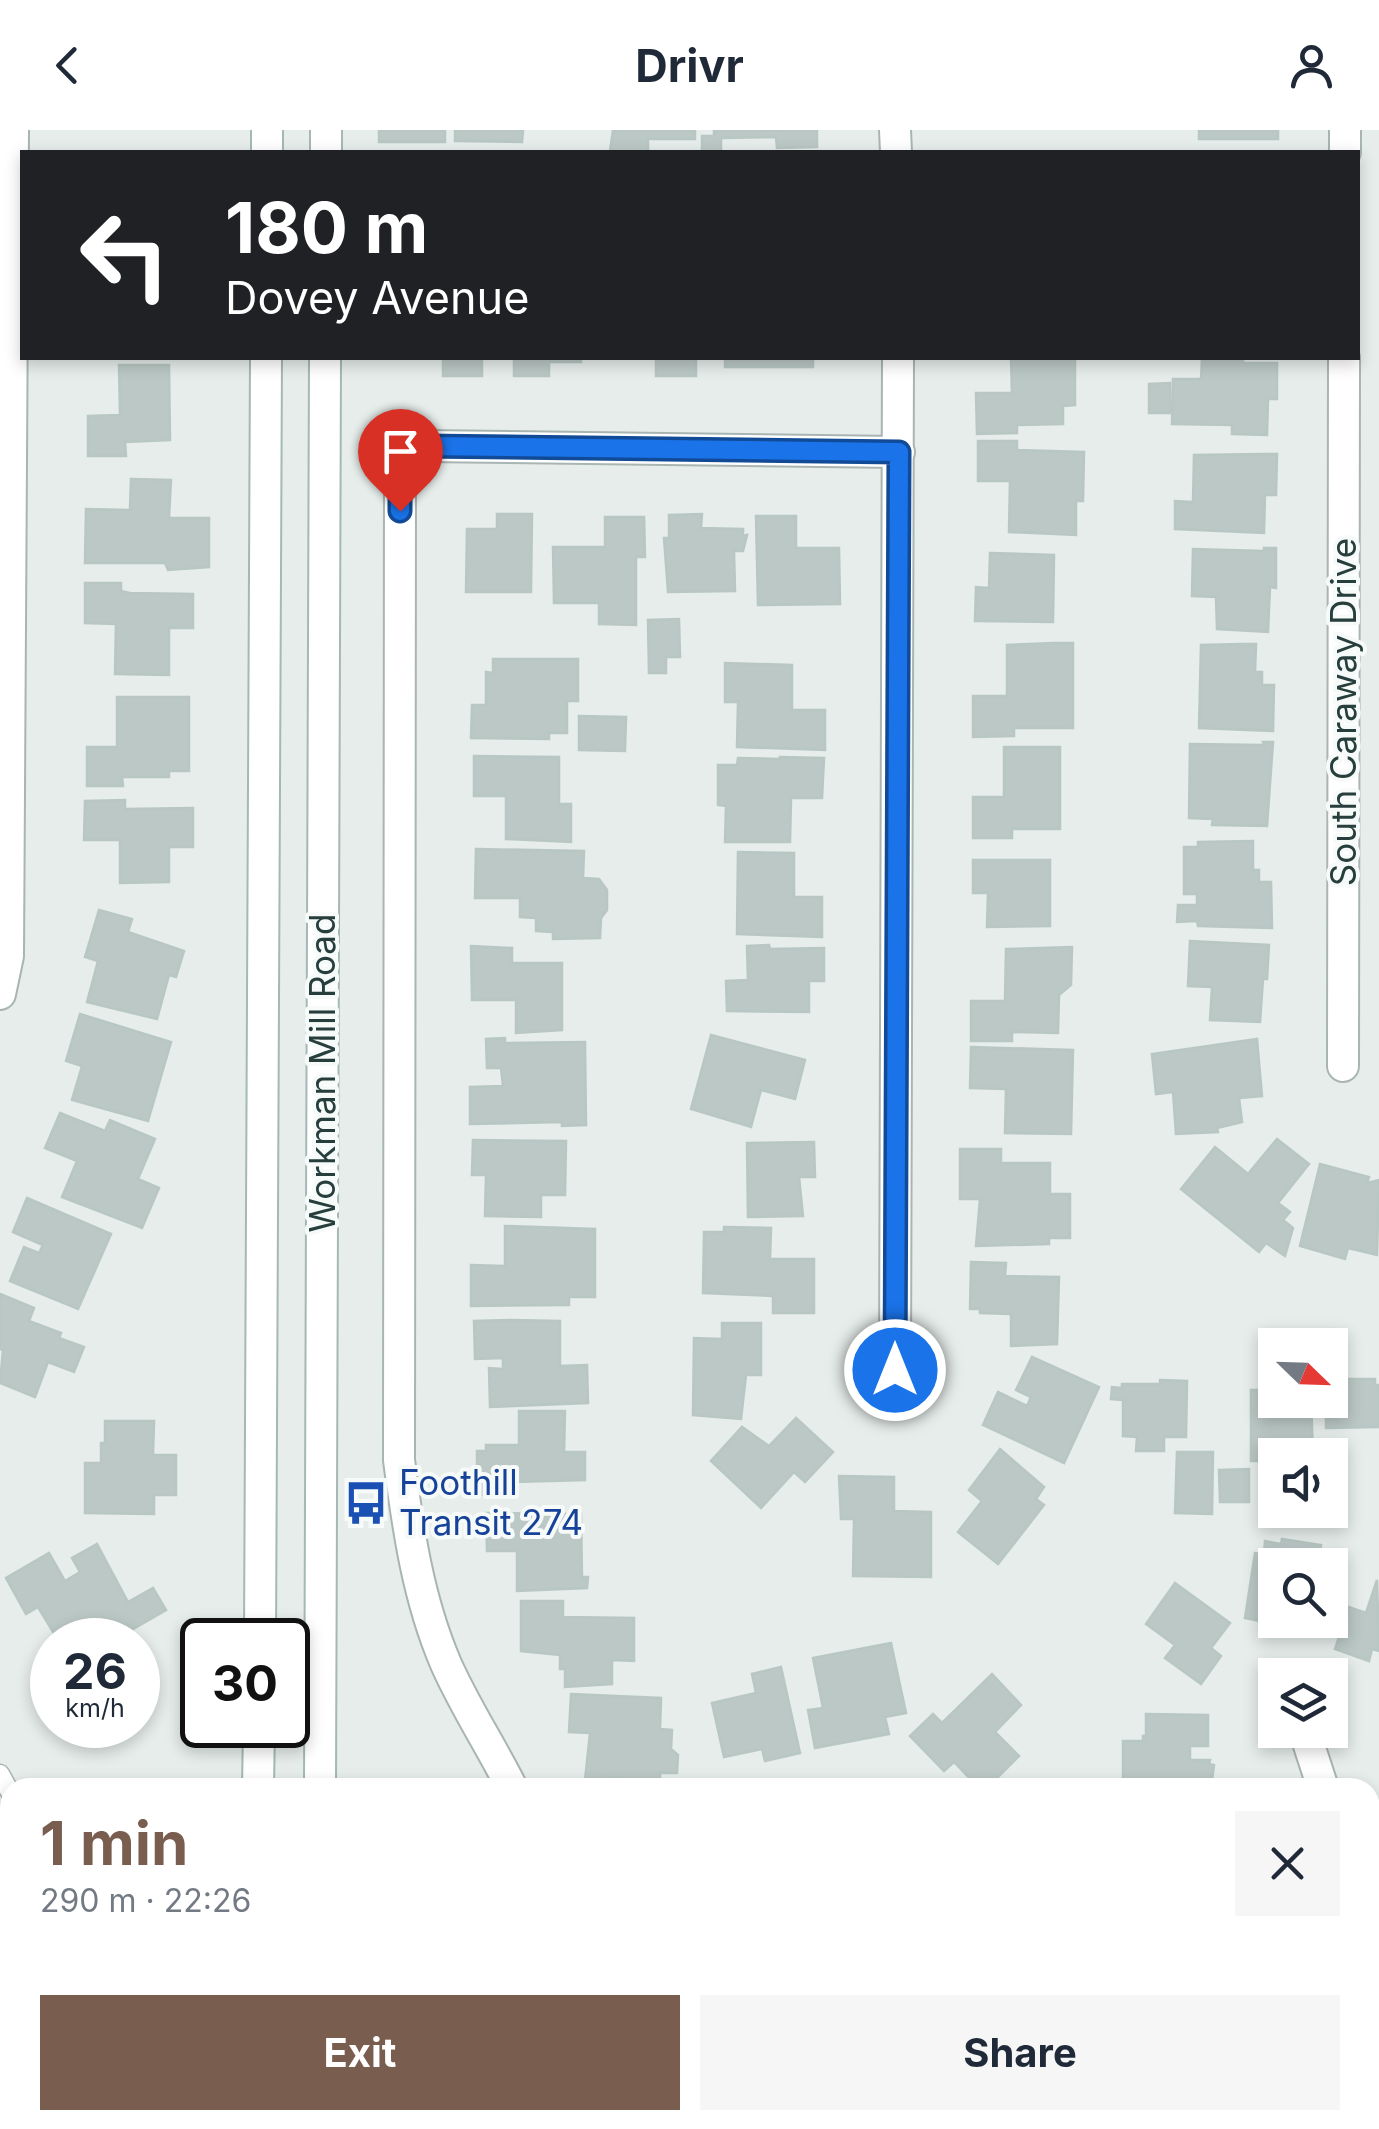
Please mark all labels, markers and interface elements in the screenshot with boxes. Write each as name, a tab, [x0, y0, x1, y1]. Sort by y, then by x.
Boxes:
icon: back	[40, 38, 95, 93]
text: Drivr	[635, 38, 744, 93]
icon: person	[1284, 38, 1339, 93]
text: 180 m	[225, 185, 428, 270]
icon: left	[60, 190, 190, 320]
text: Dovey Avenue	[225, 270, 529, 325]
pin	[358, 409, 443, 512]
icon: arrive	[373, 424, 428, 479]
street label: South Caraway Drive	[1322, 538, 1364, 886]
street label: Workman Mill Road	[301, 914, 343, 1232]
position arrow	[843, 1318, 947, 1422]
north arrow	[1258, 1328, 1348, 1418]
map controls	[1258, 1328, 1348, 1748]
button: sound	[1258, 1438, 1348, 1528]
place label: Foothill Transit 274	[399, 1461, 583, 1543]
bus stop icon: Foothill Transit 274	[342, 1479, 390, 1527]
button: search	[1258, 1548, 1348, 1638]
speed limit sign: 30	[180, 1618, 310, 1748]
text: 26	[63, 1641, 127, 1701]
button: layers	[1258, 1658, 1348, 1748]
text: km/h	[65, 1693, 125, 1723]
text: 1 min	[40, 1807, 188, 1879]
button: close	[1235, 1811, 1340, 1916]
text: 290 m · 22:26	[40, 1881, 251, 1920]
button: Exit	[40, 1995, 680, 2110]
button: Share	[700, 1995, 1340, 2110]

